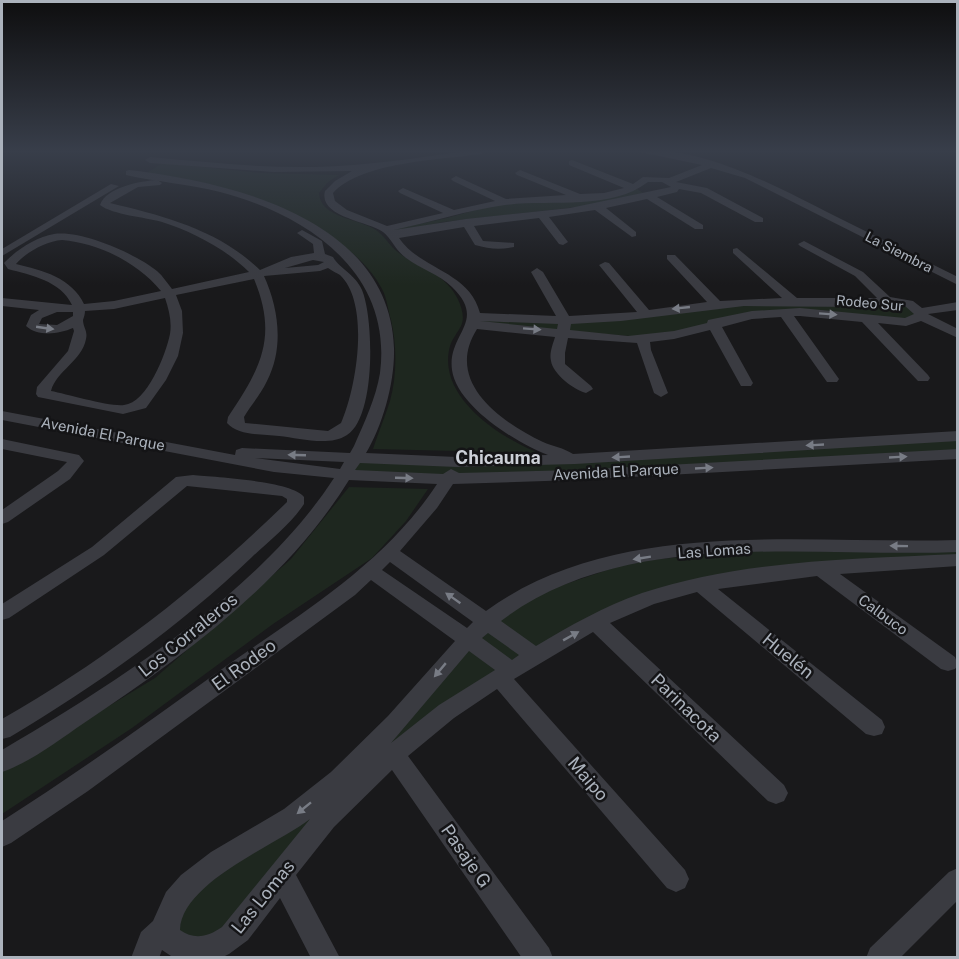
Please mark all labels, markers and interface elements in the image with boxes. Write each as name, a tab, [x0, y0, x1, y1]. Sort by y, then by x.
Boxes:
street label: La Siembra	[863, 228, 935, 276]
street label: Rodeo Sur	[836, 292, 904, 314]
one-way arrow	[671, 303, 690, 313]
one-way arrow	[818, 309, 837, 319]
one-way arrow	[36, 324, 55, 333]
one-way arrow	[522, 325, 541, 334]
street label: Avenida El Parque	[40, 413, 166, 454]
one-way arrow	[806, 440, 825, 450]
district label: Chicauma	[455, 447, 541, 468]
one-way arrow	[288, 450, 307, 459]
one-way arrow	[611, 452, 630, 461]
one-way arrow	[889, 453, 908, 462]
street label: Avenida El Parque	[553, 460, 679, 483]
one-way arrow	[694, 463, 713, 473]
one-way arrow	[394, 473, 413, 482]
street label: Las Lomas	[677, 539, 751, 562]
one-way arrow	[890, 541, 909, 551]
one-way arrow	[632, 553, 651, 562]
street label: Los Corraleros	[134, 588, 241, 681]
street label: Calbuco	[855, 591, 911, 638]
one-way arrow	[446, 592, 462, 604]
street label: Huelén	[758, 629, 818, 683]
one-way arrow	[563, 631, 580, 641]
street label: El Rodeo	[208, 634, 280, 695]
one-way arrow	[434, 662, 447, 678]
street label: Parinacota	[647, 669, 726, 746]
street label: Maipo	[564, 752, 613, 805]
one-way arrow	[296, 802, 312, 815]
street label: Pasaje G	[437, 820, 496, 891]
street label: Las Lomas	[227, 856, 299, 938]

